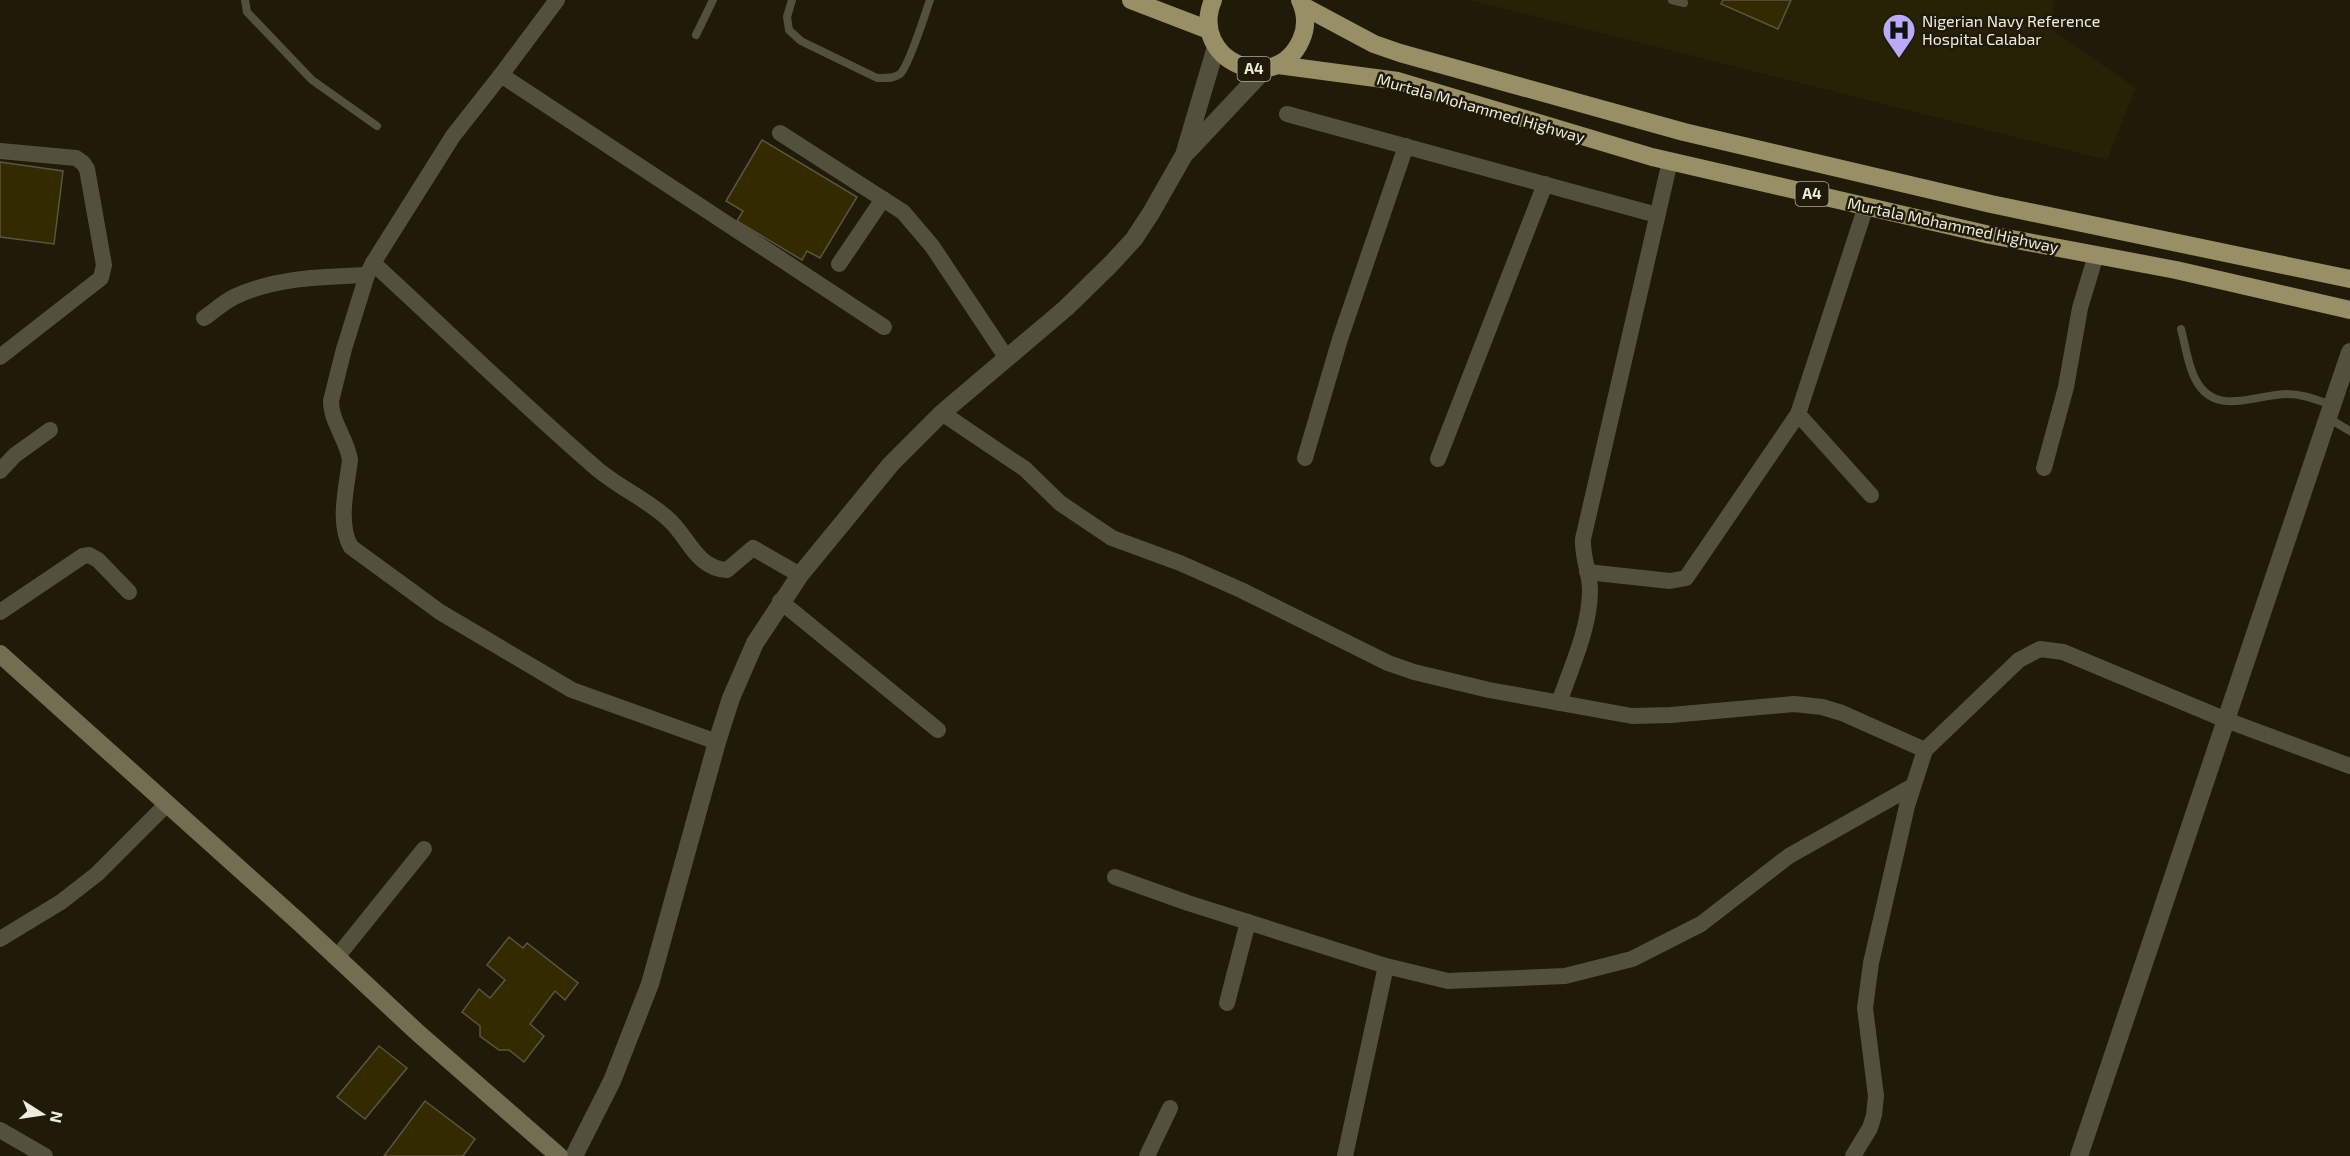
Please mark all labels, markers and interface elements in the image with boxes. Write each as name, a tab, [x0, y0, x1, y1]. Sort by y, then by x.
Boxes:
place label: Nigerian Navy Reference Hospital Calabar	[1922, 11, 2100, 48]
hospital icon: Nigerian Navy Reference Hospital Calabar	[1881, 12, 1917, 59]
road number: A4	[1238, 57, 1270, 81]
street label: Murtala Mohammed Highway	[1375, 69, 1588, 146]
road number: A4	[1796, 182, 1828, 206]
street label: Murtala Mohammed Highway	[1846, 193, 2061, 256]
north arrow	[12, 1084, 72, 1144]
text: N	[47, 1110, 68, 1125]

